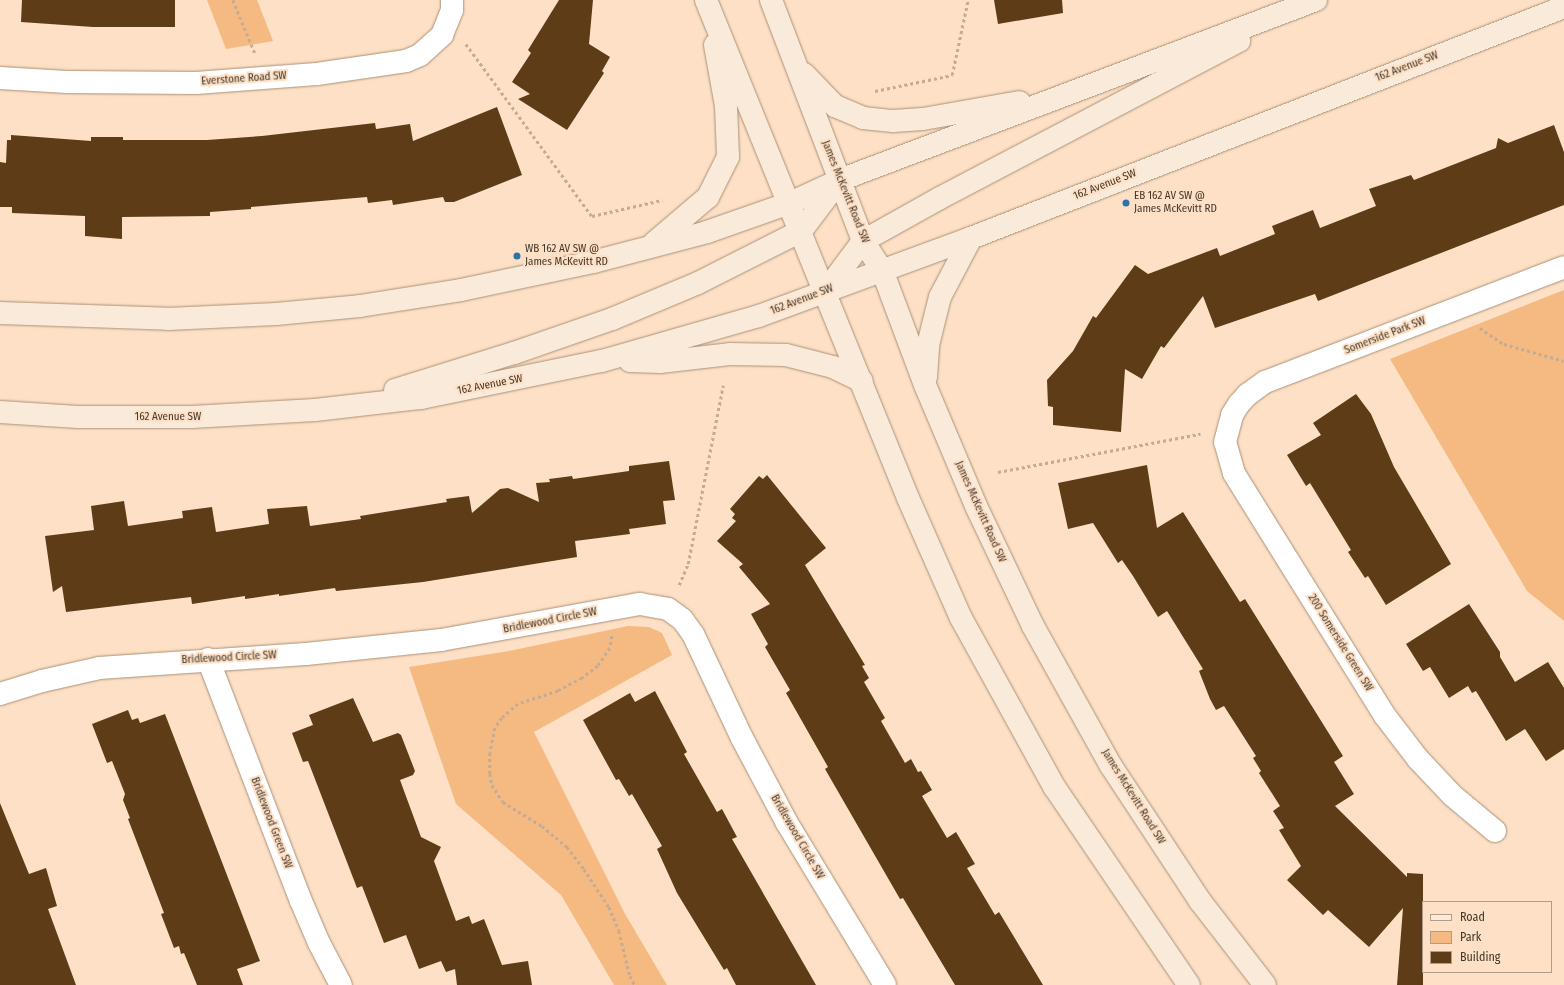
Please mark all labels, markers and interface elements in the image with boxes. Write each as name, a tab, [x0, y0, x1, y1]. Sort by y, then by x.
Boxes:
street label: 162 Avenue SW	[1374, 49, 1440, 85]
street label: Everstone Road SW	[201, 69, 287, 89]
street label: James McKevitt Road SW	[818, 139, 872, 245]
street label: 162 Avenue SW	[1072, 167, 1138, 203]
place label: EB 162 AV SW @ James McKevitt RD	[1134, 190, 1217, 216]
marker: EB 162 AV SW @ James McKevitt RD	[1121, 198, 1131, 208]
place label: WB 162 AV SW @ James McKevitt RD	[525, 243, 608, 269]
marker: WB 162 AV SW @ James McKevitt RD	[512, 251, 522, 261]
street label: 162 Avenue SW	[769, 282, 835, 318]
street label: Somerside Park SW	[1343, 314, 1427, 358]
street label: 162 Avenue SW	[456, 372, 524, 398]
street label: 162 Avenue SW	[135, 410, 201, 424]
street label: James McKevitt Road SW	[952, 459, 1008, 565]
street label: 200 Somerside Green SW	[1305, 592, 1375, 694]
street label: Bridlewood Circle SW	[502, 605, 598, 637]
street label: Bridlewood Circle SW	[181, 649, 277, 667]
street label: James McKevitt Road SW	[1098, 747, 1168, 847]
street label: Bridlewood Green SW	[248, 775, 294, 871]
street label: Bridlewood Circle SW	[768, 793, 826, 881]
legend	[1422, 901, 1552, 973]
text: Road	[1460, 910, 1485, 924]
text: Park	[1460, 930, 1481, 944]
text: Building	[1460, 950, 1500, 964]

